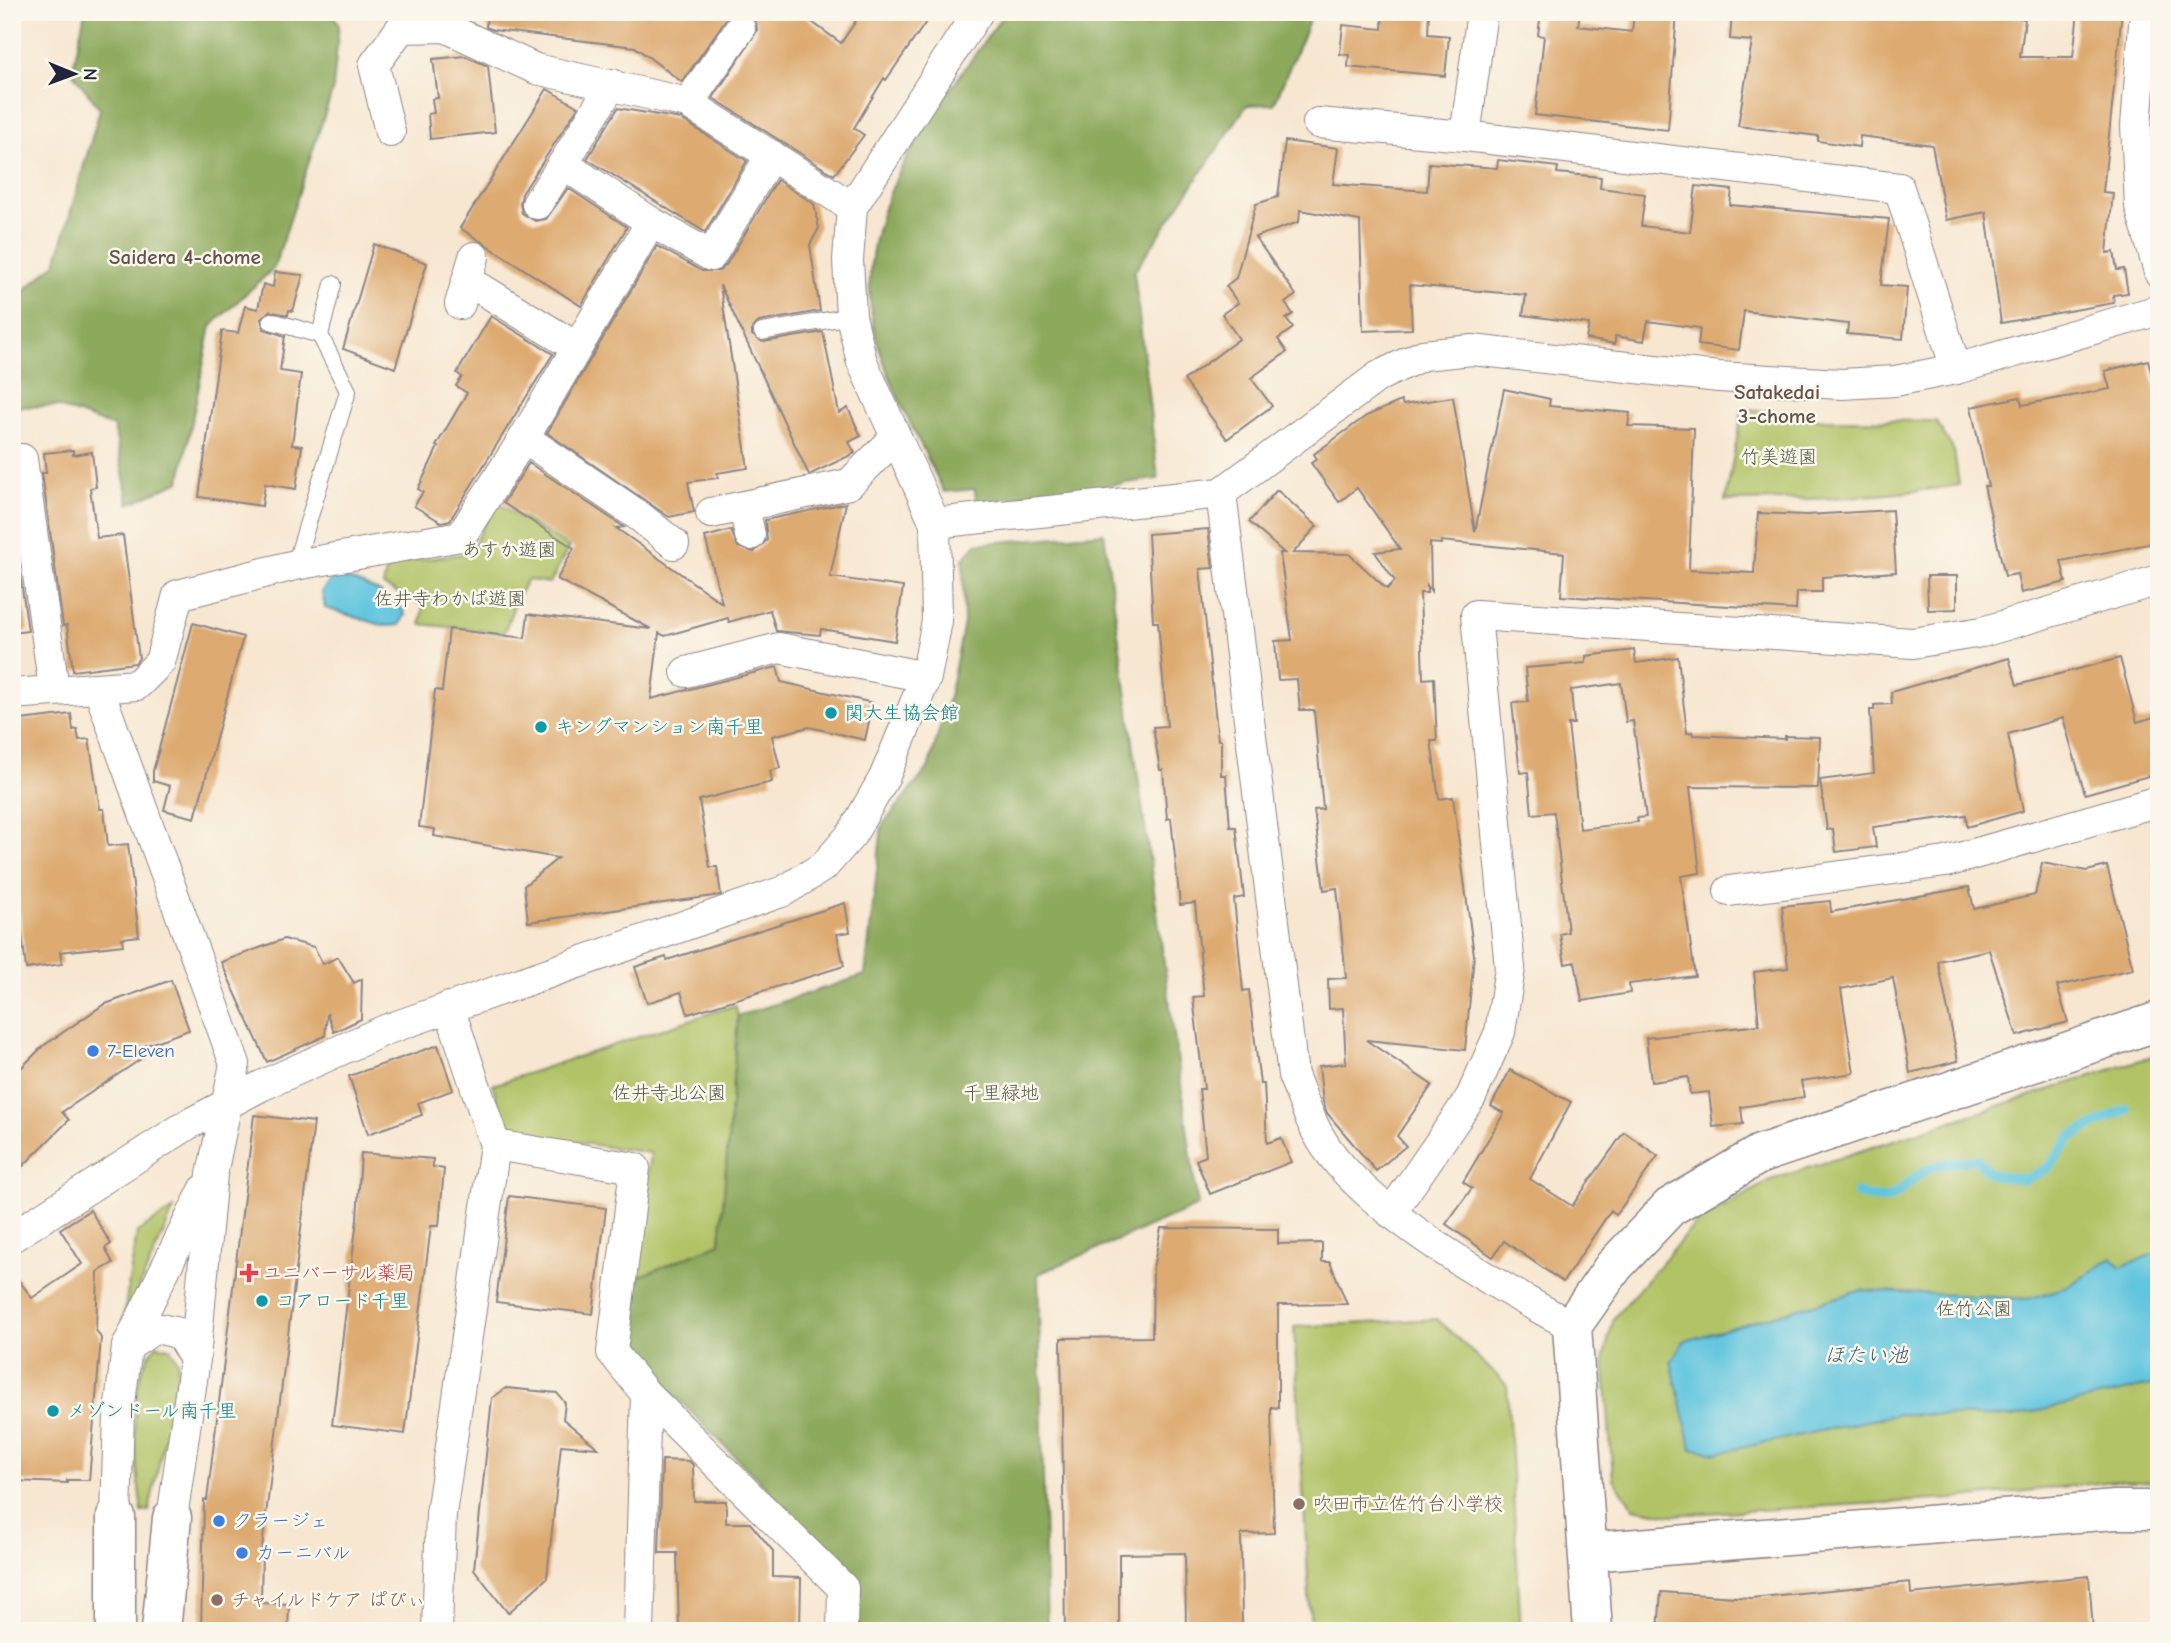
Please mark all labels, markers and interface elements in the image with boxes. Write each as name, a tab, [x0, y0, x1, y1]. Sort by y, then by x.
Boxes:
north arrow	[38, 38, 108, 108]
text: N	[79, 68, 101, 81]
district label: Saidera 4-chome	[109, 245, 261, 269]
district label: Satakedai 3-chome	[1734, 380, 1820, 428]
park label: 竹美遊園	[1741, 446, 1817, 468]
park label: あすか遊園	[462, 539, 556, 561]
park label: 佐井寺わかば遊園	[374, 588, 526, 610]
place label: 関大生協会館	[845, 702, 959, 724]
marker: 関大生協会館	[823, 705, 839, 721]
place label: キングマンション南千里	[555, 716, 763, 738]
marker: キングマンション南千里	[533, 719, 549, 735]
place label: 7-Eleven	[107, 1040, 175, 1062]
marker: 7-Eleven	[85, 1043, 101, 1059]
park label: 佐井寺北公園	[612, 1082, 726, 1104]
park label: 千里緑地	[963, 1082, 1039, 1104]
place label: ユニバーサル薬局	[263, 1262, 415, 1284]
marker: ユニバーサル薬局	[241, 1265, 257, 1281]
place label: コアロード千里	[276, 1290, 409, 1312]
marker: コアロード千里	[254, 1293, 270, 1309]
park label: 佐竹公園	[1936, 1298, 2012, 1320]
water label: ほたい池	[1824, 1343, 1909, 1367]
place label: メゾンドール南千里	[67, 1400, 237, 1422]
marker: メゾンドール南千里	[45, 1403, 61, 1419]
place label: 吹田市立佐竹台小学校	[1313, 1493, 1503, 1515]
marker: 吹田市立佐竹台小学校	[1291, 1496, 1307, 1512]
place label: クラージェ	[233, 1510, 328, 1532]
marker: クラージェ	[211, 1513, 227, 1529]
place label: カーニバル	[256, 1542, 351, 1564]
marker: カーニバル	[234, 1545, 250, 1561]
place label: チャイルドケア ぱぴぃ	[231, 1589, 426, 1611]
marker: チャイルドケア ぱぴぃ	[209, 1592, 225, 1608]

